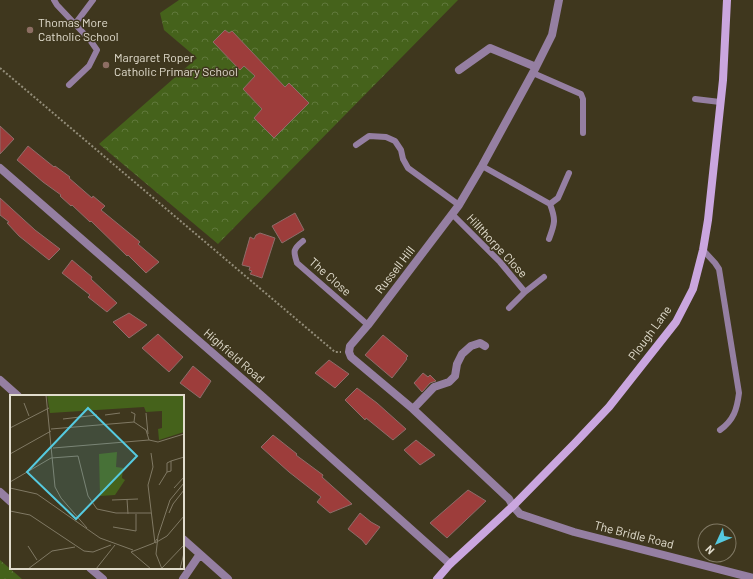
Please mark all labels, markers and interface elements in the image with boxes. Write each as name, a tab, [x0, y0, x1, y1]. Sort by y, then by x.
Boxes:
place label: Thomas More Catholic School	[38, 15, 119, 43]
marker: Thomas More Catholic School	[25, 25, 35, 35]
place label: Margaret Roper Catholic Primary School	[114, 50, 238, 78]
marker: Margaret Roper Catholic Primary School	[101, 60, 111, 70]
street label: Hillthorpe Close	[465, 210, 531, 280]
street label: Russell Hill	[371, 243, 417, 296]
street label: The Close	[307, 254, 354, 298]
street label: Plough Lane	[625, 302, 674, 362]
street label: Highfield Road	[201, 325, 268, 385]
inset map	[10, 395, 184, 569]
street label: The Bridle Road	[593, 517, 676, 551]
north arrow	[697, 523, 737, 563]
text: N	[702, 543, 717, 557]

